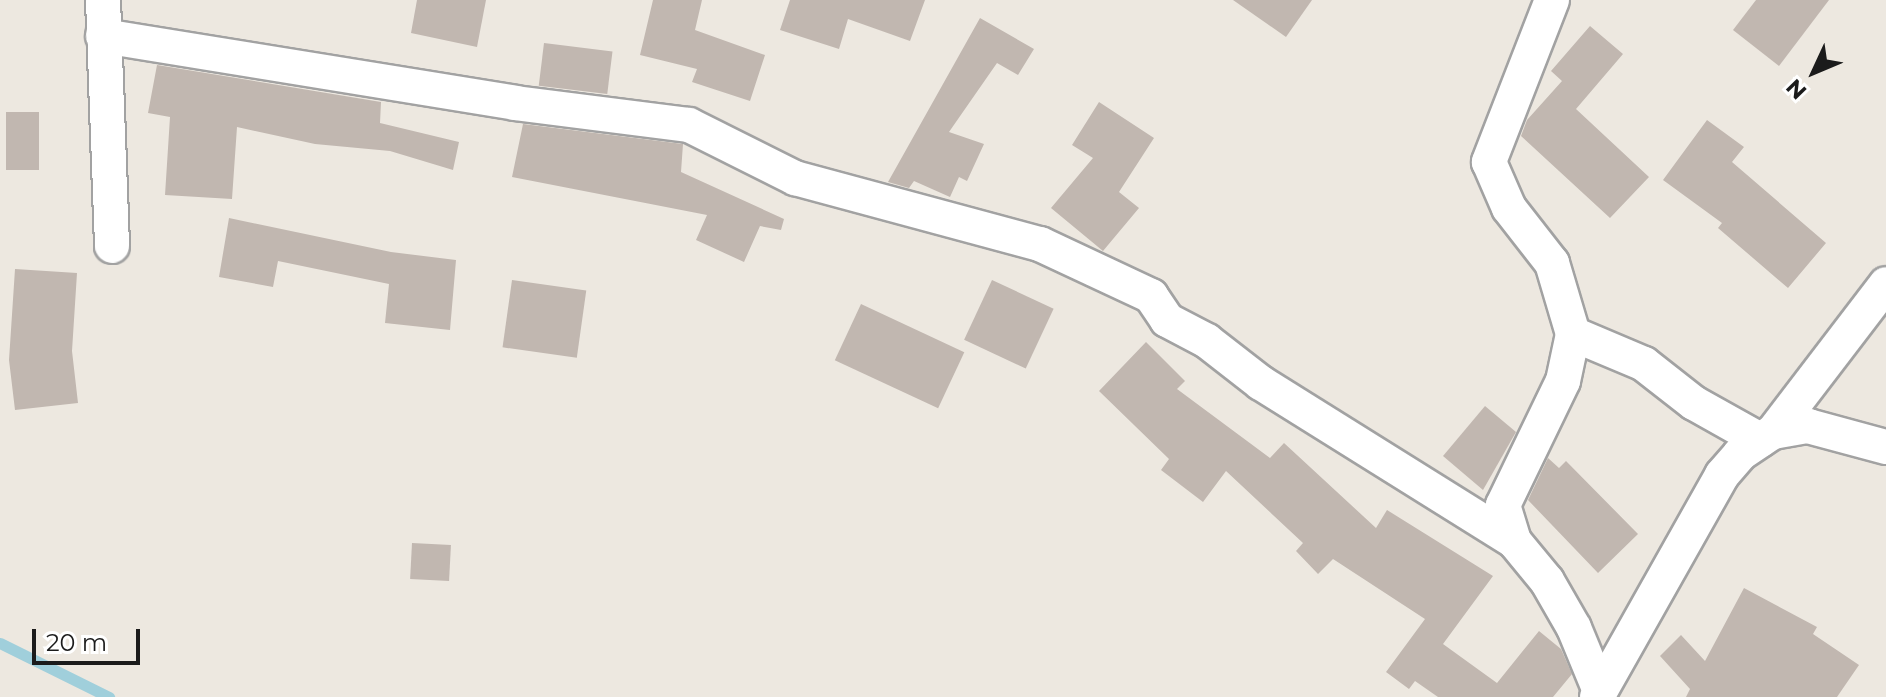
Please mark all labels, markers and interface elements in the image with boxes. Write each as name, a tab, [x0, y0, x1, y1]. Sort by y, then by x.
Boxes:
north arrow	[1774, 32, 1854, 112]
text: N	[1780, 73, 1812, 105]
scale bar	[36, 613, 144, 663]
text: 20 m	[46, 628, 107, 657]

